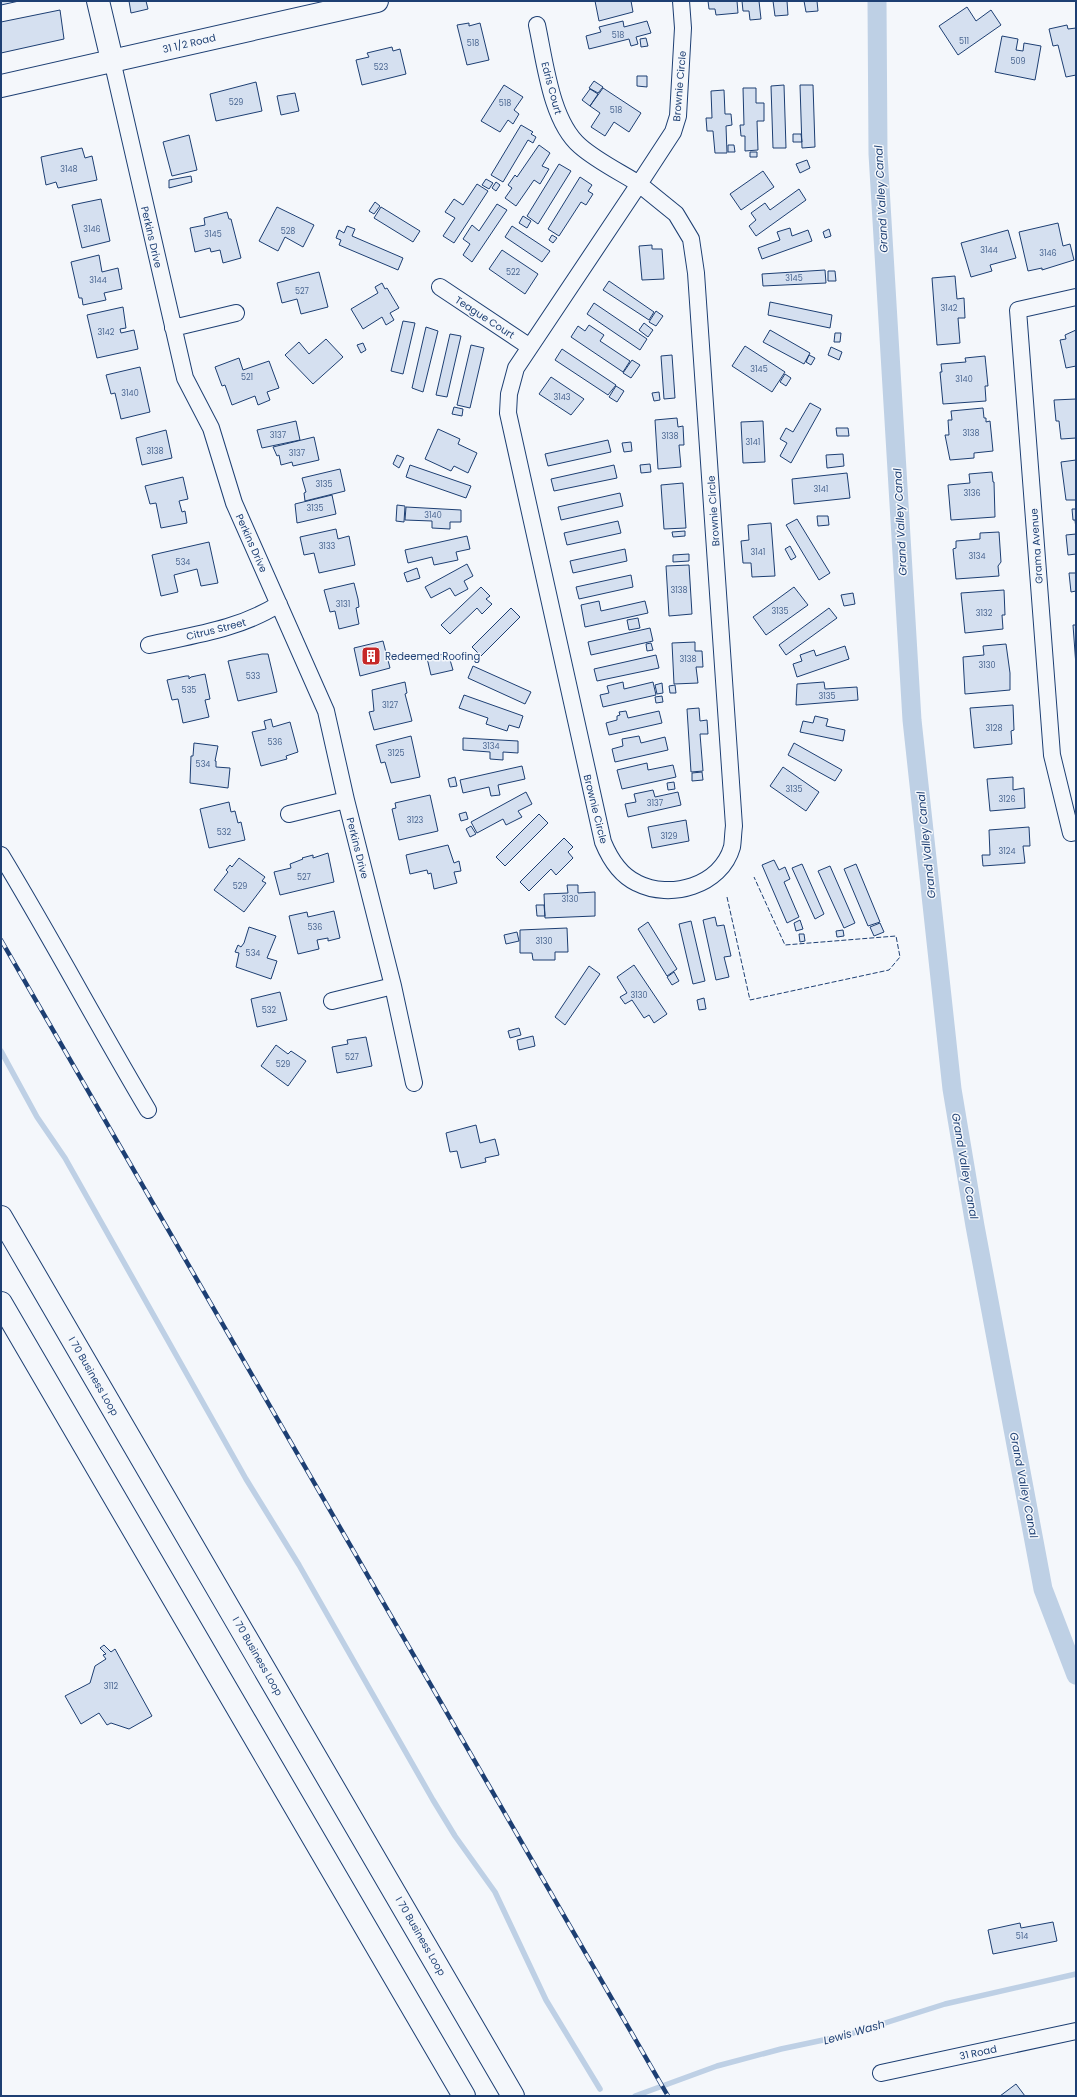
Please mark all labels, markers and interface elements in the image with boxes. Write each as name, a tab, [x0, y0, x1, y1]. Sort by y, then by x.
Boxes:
street label: 31 1/2 Road	[161, 30, 217, 57]
house number: 518	[612, 30, 624, 41]
house number: 511	[959, 36, 969, 47]
house number: 518	[467, 38, 479, 49]
street label: Brownie Circle	[669, 50, 690, 122]
house number: 509	[1010, 56, 1026, 67]
street label: Edris Court	[537, 60, 566, 116]
house number: 523	[374, 62, 388, 73]
house number: 529	[229, 97, 243, 108]
house number: 518	[499, 98, 511, 109]
house number: 518	[610, 105, 622, 116]
water label: Grand Valley Canal	[870, 145, 892, 253]
house number: 3148	[60, 164, 78, 175]
street label: Perkins Drive	[137, 205, 166, 269]
house number: 3146	[83, 224, 101, 235]
house number: 528	[281, 226, 295, 237]
house number: 3145	[204, 229, 222, 240]
house number: 3144	[980, 245, 998, 256]
house number: 3146	[1039, 248, 1057, 259]
house number: 522	[506, 267, 521, 278]
house number: 3145	[785, 273, 803, 284]
house number: 3144	[89, 275, 107, 286]
house number: 527	[295, 286, 310, 297]
street label: Teague Court	[452, 293, 518, 343]
house number: 3142	[941, 303, 958, 314]
house number: 3142	[98, 327, 115, 338]
house number: 3145	[750, 364, 768, 375]
house number: 521	[241, 372, 253, 383]
house number: 3140	[955, 374, 973, 385]
house number: 3140	[121, 388, 139, 399]
house number: 3143	[553, 392, 571, 403]
house number: 3138	[962, 428, 980, 439]
house number: 3137	[270, 430, 287, 441]
house number: 3138	[661, 431, 679, 442]
house number: 3141	[746, 437, 760, 448]
house number: 3138	[146, 446, 164, 457]
house number: 3137	[289, 448, 306, 459]
water label: Grand Valley Canal	[889, 468, 911, 576]
street label: Brownie Circle	[704, 475, 723, 547]
house number: 3135	[315, 479, 333, 490]
house number: 3141	[814, 484, 828, 495]
house number: 3136	[963, 488, 981, 499]
house number: 3135	[306, 503, 324, 514]
street label: Grama Avenue	[1026, 508, 1047, 584]
house number: 3140	[424, 510, 442, 521]
street label: Perkins Drive	[232, 512, 271, 575]
house number: 3133	[319, 541, 336, 552]
house number: 3141	[751, 547, 765, 558]
house number: 3134	[968, 551, 986, 562]
house number: 534	[176, 557, 190, 568]
house number: 3138	[670, 585, 688, 596]
house number: 3131	[336, 599, 350, 610]
house number: 3135	[771, 606, 789, 617]
house number: 3132	[976, 608, 993, 619]
street label: Citrus Street	[185, 615, 248, 644]
building icon: Redeemed Roofing	[360, 645, 382, 667]
place label: Redeemed Roofing	[385, 649, 480, 664]
house number: 3138	[679, 654, 697, 665]
house number: 3130	[978, 660, 996, 671]
house number: 533	[246, 671, 261, 682]
house number: 535	[182, 685, 196, 696]
house number: 3135	[818, 691, 836, 702]
house number: 3127	[382, 700, 399, 711]
house number: 3128	[986, 723, 1002, 734]
house number: 536	[268, 737, 282, 748]
house number: 3134	[482, 741, 500, 752]
house number: 3125	[388, 748, 404, 759]
house number: 534	[196, 759, 210, 770]
street label: Brownie Circle	[580, 773, 611, 845]
house number: 3135	[785, 784, 803, 795]
water label: Grand Valley Canal	[912, 790, 940, 899]
house number: 3126	[999, 794, 1015, 805]
house number: 3137	[647, 798, 664, 809]
house number: 3123	[407, 815, 424, 826]
street label: Perkins Drive	[343, 816, 372, 880]
house number: 532	[217, 827, 232, 838]
house number: 3129	[661, 831, 677, 842]
house number: 3124	[999, 846, 1015, 857]
house number: 527	[297, 872, 312, 883]
house number: 529	[233, 881, 247, 892]
house number: 3130	[561, 894, 579, 905]
house number: 536	[308, 922, 322, 933]
house number: 3130	[535, 936, 553, 947]
house number: 534	[246, 948, 260, 959]
house number: 3130	[630, 990, 648, 1001]
house number: 532	[262, 1005, 277, 1016]
house number: 527	[345, 1052, 360, 1063]
house number: 529	[276, 1059, 290, 1070]
water label: Grand Valley Canal	[948, 1112, 982, 1221]
street label: I 70 Business Loop	[65, 1334, 123, 1419]
water label: Grand Valley Canal	[1006, 1431, 1042, 1540]
street label: I 70 Business Loop	[229, 1614, 287, 1699]
house number: 3112	[104, 1681, 119, 1692]
street label: I 70 Business Loop	[392, 1894, 450, 1979]
house number: 514	[1016, 1931, 1028, 1942]
water label: Lewis Wash	[821, 2016, 887, 2048]
street label: 31 Road	[958, 2041, 998, 2064]

